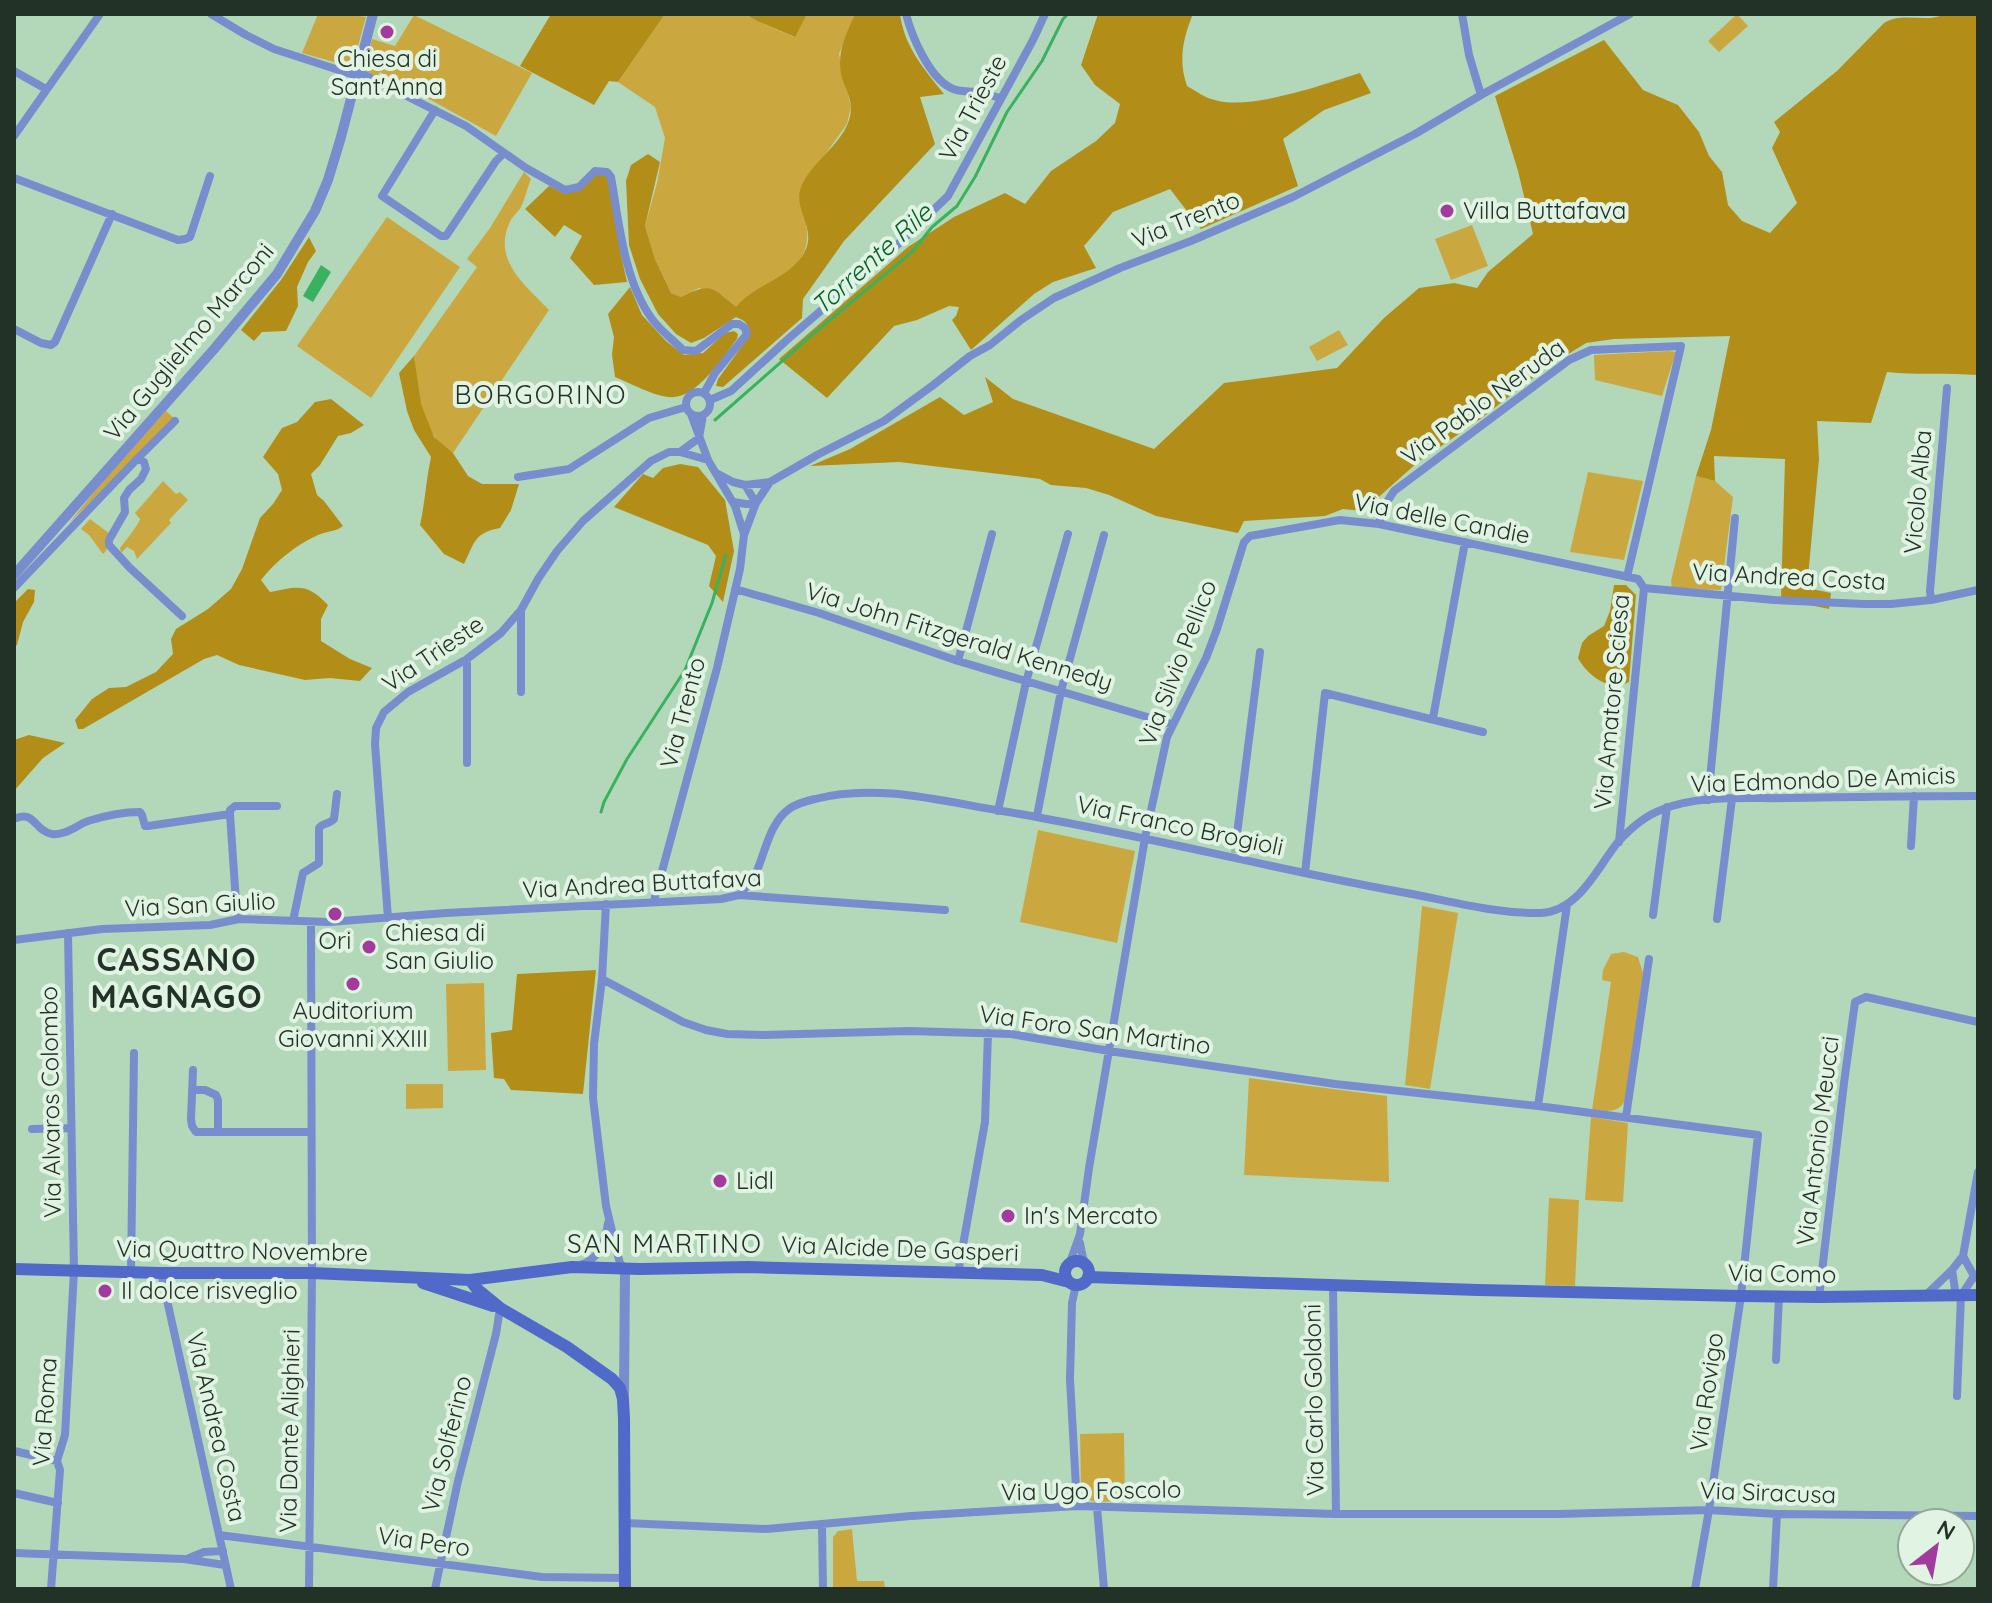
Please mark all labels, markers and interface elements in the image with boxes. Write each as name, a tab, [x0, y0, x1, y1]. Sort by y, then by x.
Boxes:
marker: Chiesa di Sant'Anna	[378, 23, 396, 41]
place label: Chiesa di Sant'Anna	[331, 43, 443, 101]
street label: Via Trieste	[932, 49, 1013, 166]
street label: Via Trento	[1127, 184, 1244, 254]
water label: Torrente Rile	[804, 195, 940, 322]
place label: Villa Buttafava	[1463, 195, 1626, 225]
marker: Villa Buttafava	[1438, 202, 1456, 220]
street label: Via Guglielmo Marconi	[97, 236, 280, 446]
street label: Via Pablo Neruda	[1395, 332, 1570, 471]
district label: BORGORINO	[455, 378, 627, 411]
street label: Vicolo Alba	[1897, 429, 1937, 555]
street label: Via delle Candie	[1352, 486, 1533, 550]
street label: Via Andrea Costa	[1692, 556, 1887, 596]
street label: Via John Fitzgerald Kennedy	[802, 575, 1116, 697]
street label: Via Silvio Pellico	[1132, 575, 1222, 750]
street label: Via Amatore Sciesa	[1587, 593, 1635, 811]
street label: Via Trieste	[376, 608, 489, 698]
street label: Via Trento	[653, 654, 711, 772]
street label: Via Edmondo De Amicis	[1690, 759, 1956, 799]
street label: Via Franco Brogioli	[1074, 788, 1286, 862]
street label: Via Andrea Buttafava	[521, 862, 762, 904]
street label: Via San Giulio	[124, 885, 276, 923]
marker: Ori	[326, 905, 344, 923]
place label: Chiesa di San Giulio	[385, 917, 494, 975]
place label: Ori	[319, 925, 351, 955]
marker: Chiesa di San Giulio	[360, 938, 378, 956]
district label: CASSANO MAGNAGO	[90, 939, 264, 1016]
marker: Auditorium Giovanni XXIII	[344, 975, 362, 993]
street label: Via Alvaros Colombo	[33, 986, 67, 1218]
place label: Auditorium Giovanni XXIII	[278, 995, 428, 1053]
street label: Via Foro San Martino	[977, 998, 1213, 1060]
street label: Via Antonio Meucci	[1789, 1034, 1845, 1248]
place label: Lidl	[736, 1165, 774, 1195]
marker: Lidl	[711, 1172, 729, 1190]
place label: In's Mercato	[1024, 1200, 1158, 1230]
marker: In's Mercato	[999, 1207, 1017, 1225]
district label: SAN MARTINO	[567, 1227, 763, 1260]
street label: Via Alcide De Gasperi	[781, 1229, 1020, 1267]
street label: Via Quattro Novembre	[116, 1233, 368, 1267]
street label: Via Como	[1727, 1257, 1837, 1289]
place label: Il dolce risveglio	[121, 1275, 298, 1305]
marker: Il dolce risveglio	[96, 1282, 114, 1300]
street label: Via Carlo Goldoni	[1296, 1304, 1330, 1497]
street label: Via Andrea Costa	[181, 1329, 253, 1525]
street label: Via Dante Alighieri	[272, 1329, 306, 1533]
street label: Via Rovigo	[1683, 1331, 1729, 1453]
street label: Via Roma	[25, 1356, 63, 1467]
street label: Via Solferino	[415, 1372, 477, 1515]
street label: Via Ugo Foscolo	[1000, 1473, 1181, 1507]
street label: Via Siracusa	[1699, 1475, 1837, 1509]
north arrow	[1896, 1507, 1976, 1587]
text: N	[1932, 1514, 1960, 1546]
street label: Via Pero	[376, 1520, 472, 1562]

